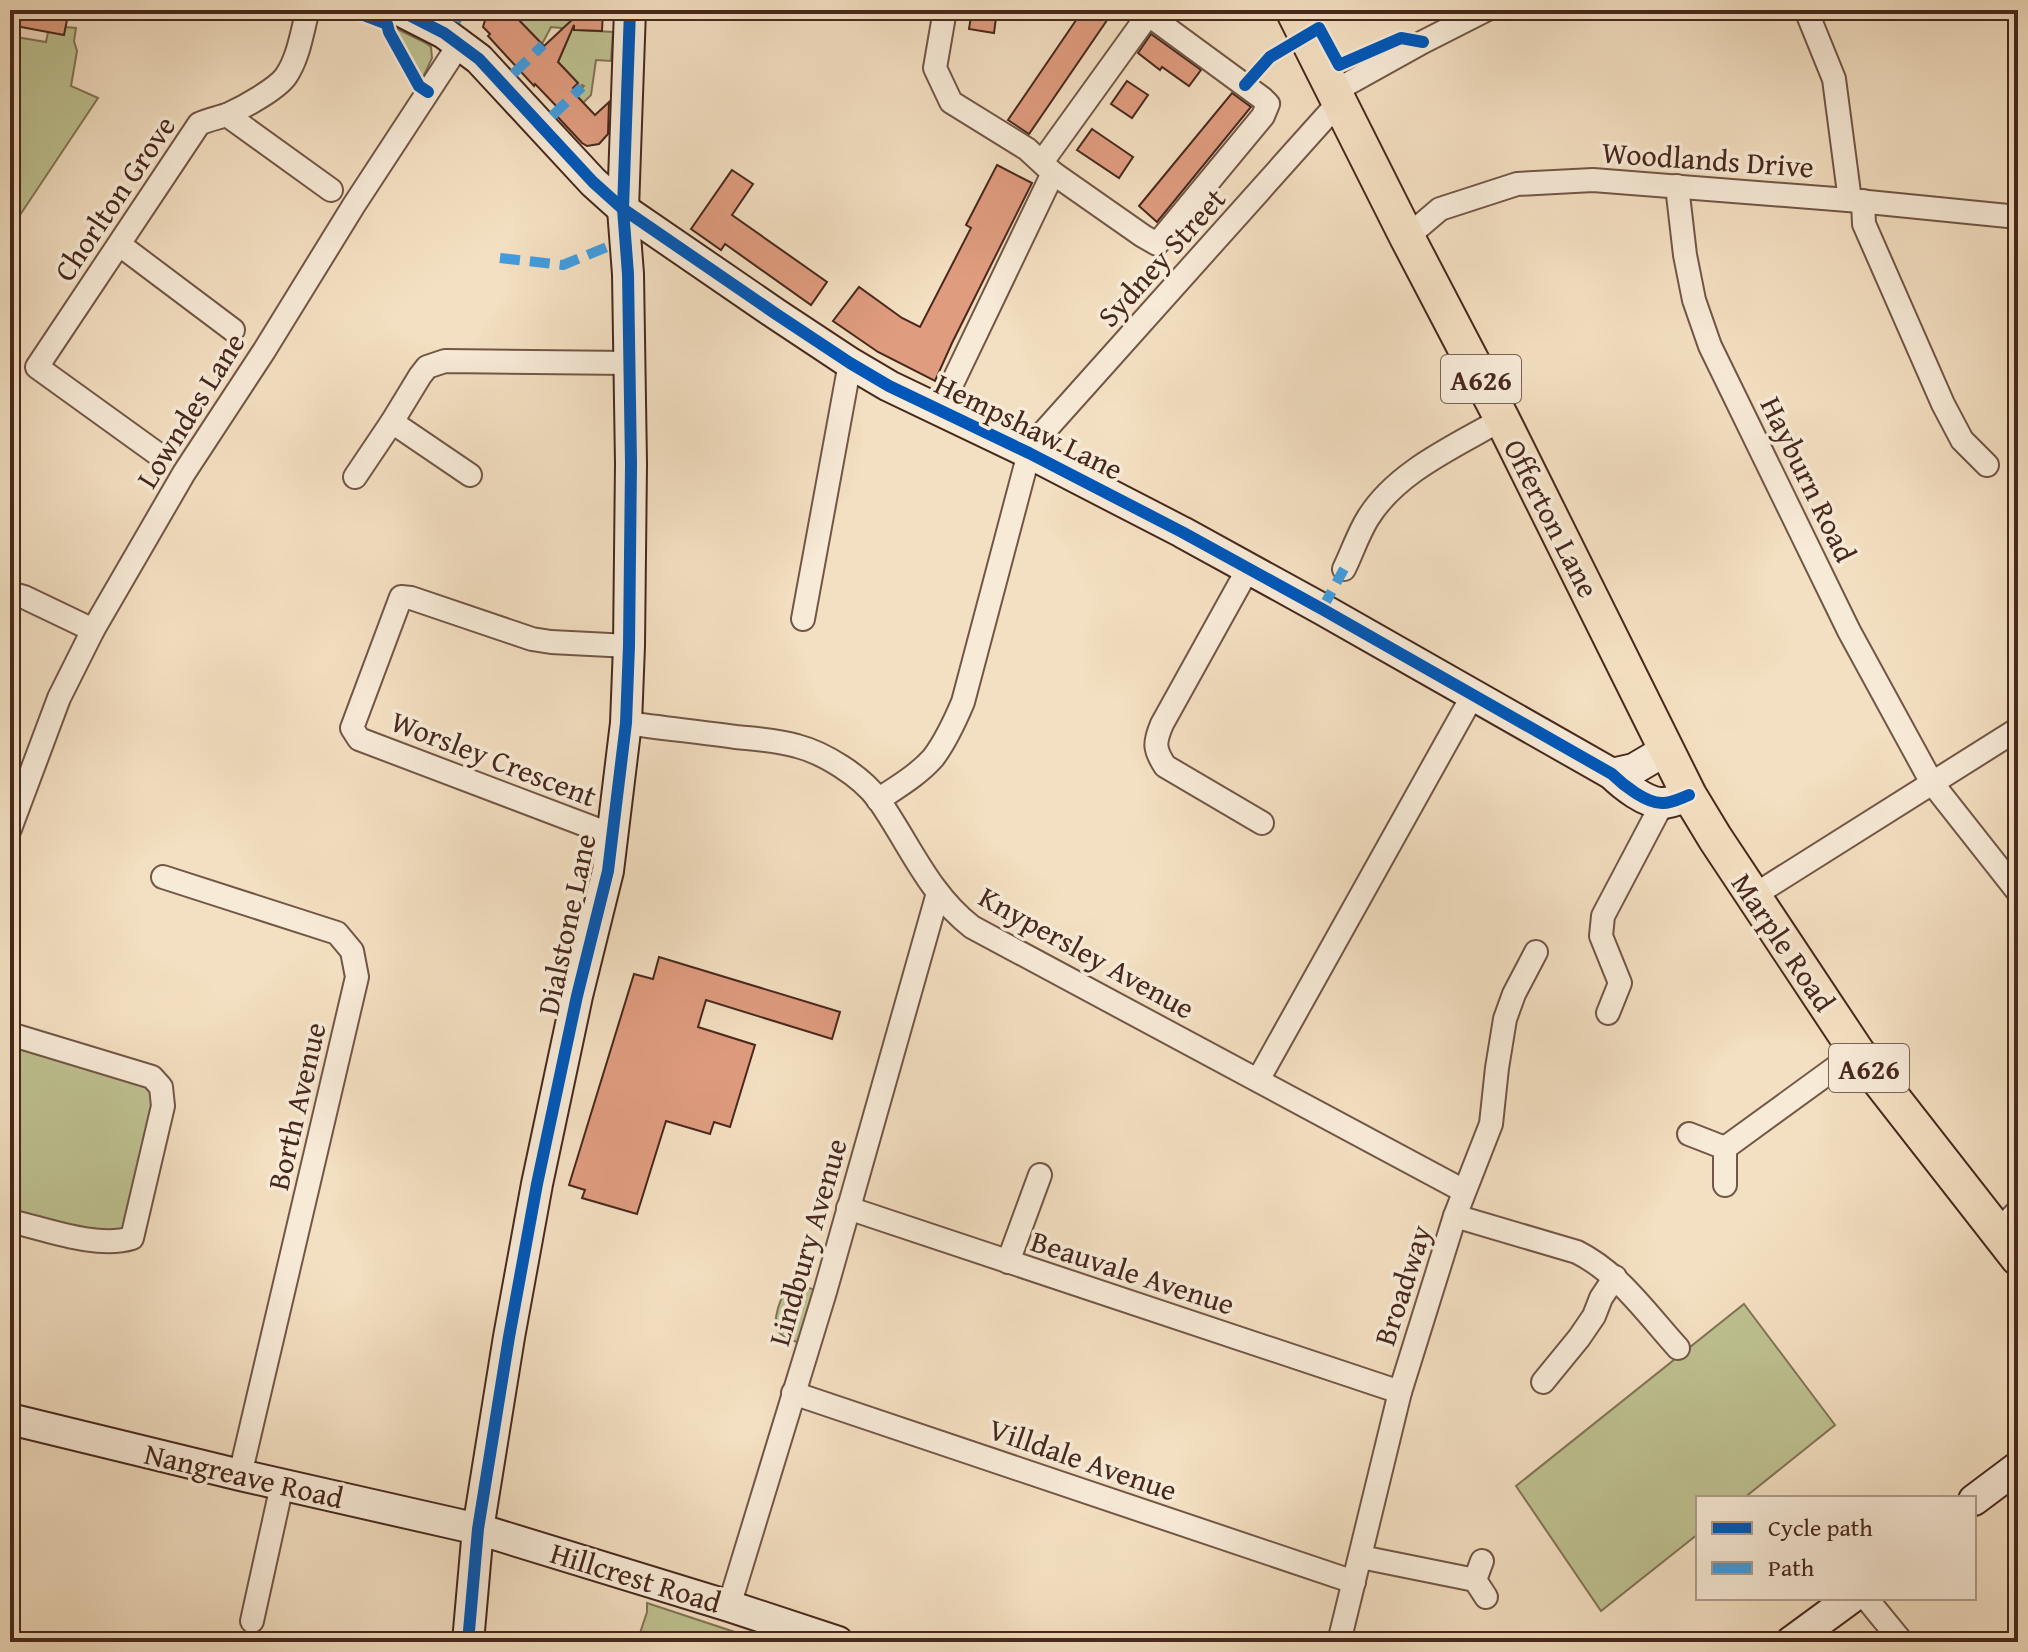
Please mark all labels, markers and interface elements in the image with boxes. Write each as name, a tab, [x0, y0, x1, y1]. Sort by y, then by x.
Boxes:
street label: Chorlton Grove	[42, 106, 186, 290]
street label: Woodlands Drive	[1601, 130, 1815, 188]
street label: Sydney Street	[1086, 177, 1236, 336]
street label: Lowndes Lane	[125, 324, 255, 496]
road number: A626	[1441, 355, 1521, 403]
street label: Hempshaw Lane	[927, 361, 1131, 491]
street label: Hayburn Road	[1750, 389, 1868, 569]
street label: Offerton Lane	[1493, 431, 1611, 605]
street label: Worsley Crescent	[385, 699, 604, 818]
street label: Dialstone Lane	[525, 829, 607, 1019]
street label: Marple Road	[1721, 864, 1847, 1020]
street label: Knypersley Avenue	[971, 875, 1203, 1029]
street label: Borth Avenue	[255, 1018, 337, 1194]
road number: A626	[1829, 1044, 1909, 1092]
street label: Lindbury Avenue	[756, 1133, 858, 1351]
street label: Beauvale Avenue	[1026, 1218, 1240, 1326]
street label: Broadway	[1362, 1219, 1442, 1351]
street label: Villdale Avenue	[983, 1406, 1183, 1512]
street label: Nangreave Road	[140, 1431, 348, 1519]
legend	[1696, 1496, 1976, 1600]
text: Cycle path	[1768, 1510, 1873, 1545]
street label: Hillcrest Road	[545, 1530, 727, 1624]
text: Path	[1768, 1550, 1815, 1585]

